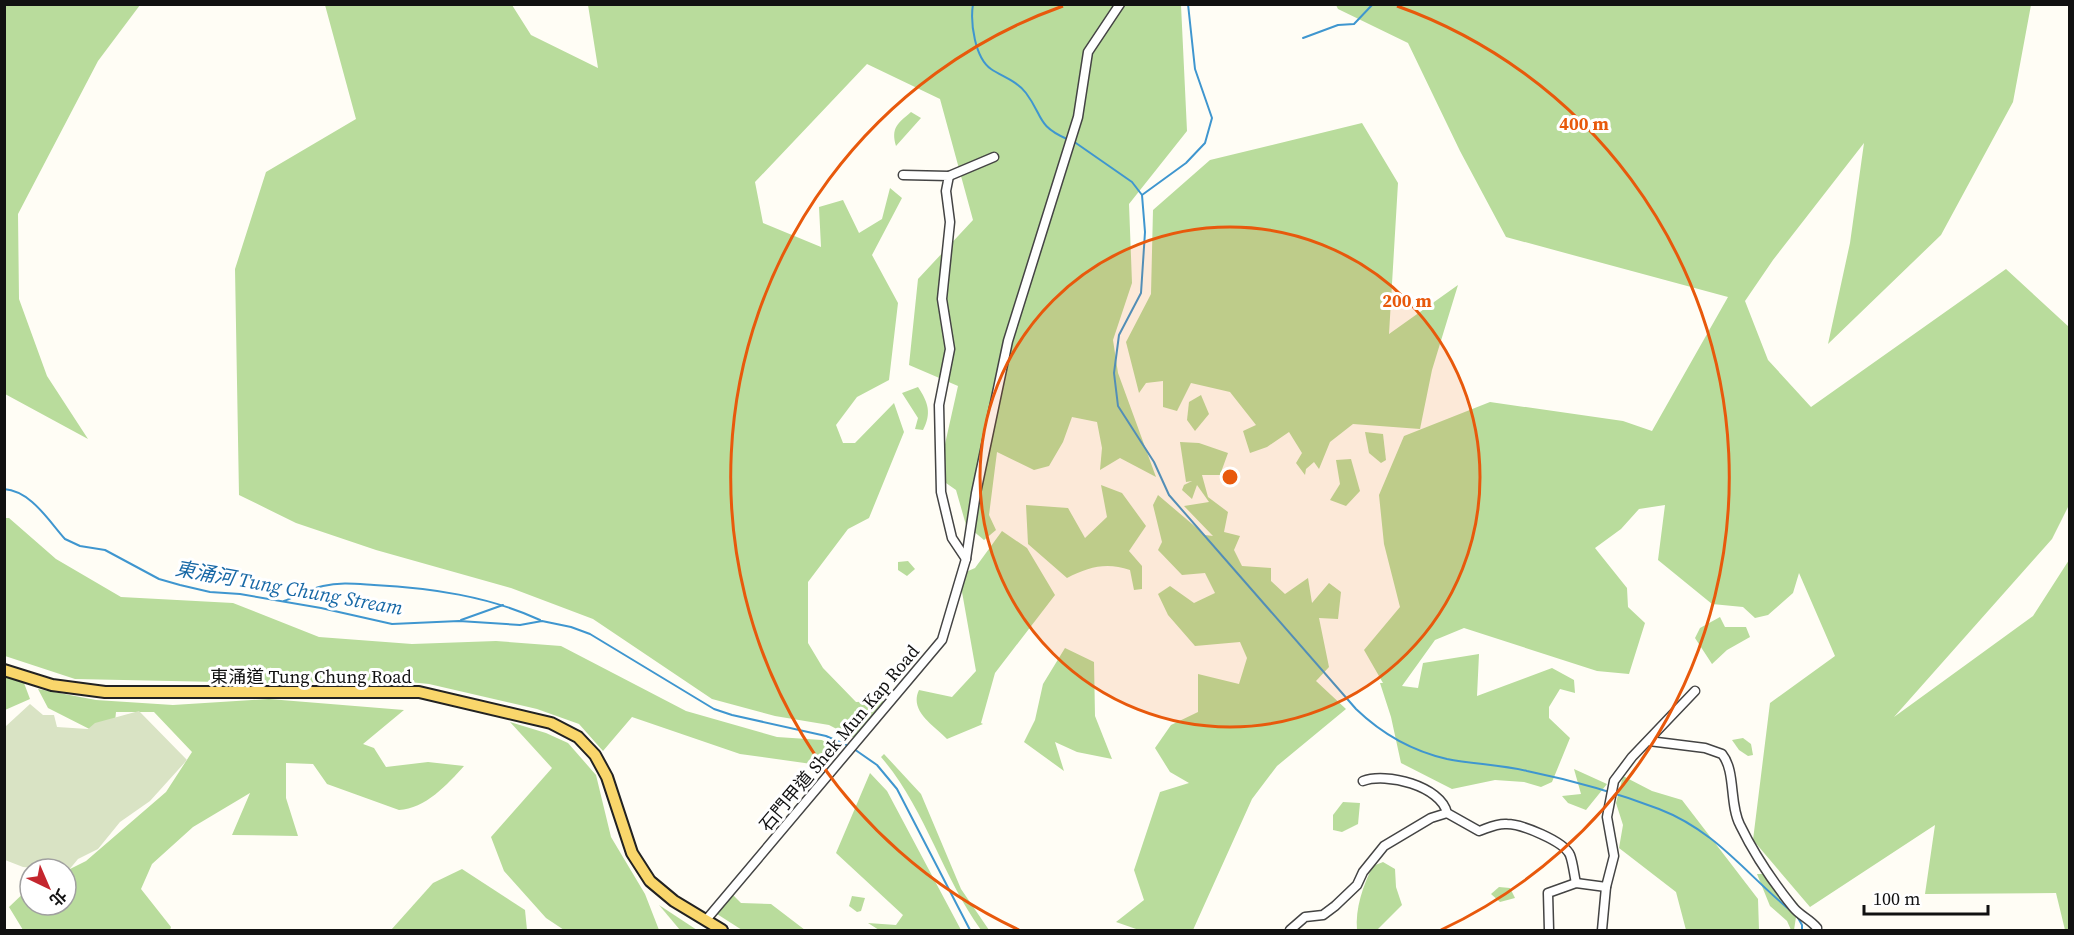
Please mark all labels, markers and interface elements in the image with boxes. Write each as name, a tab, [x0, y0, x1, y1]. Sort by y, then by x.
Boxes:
text: 400 m	[1559, 111, 1609, 136]
text: 200 m	[1382, 288, 1432, 313]
centre of rings	[1220, 467, 1240, 487]
water label: 東涌河 Tung Chung Stream	[173, 554, 406, 622]
street label: 石門甲道 Shek Mun Kap Road	[753, 639, 925, 837]
street label: 東涌道 Tung Chung Road	[210, 664, 412, 689]
north arrow	[18, 857, 78, 917]
scale bar	[1864, 878, 1988, 916]
text: 北	[45, 884, 72, 911]
text: 100 m	[1873, 886, 1920, 911]

